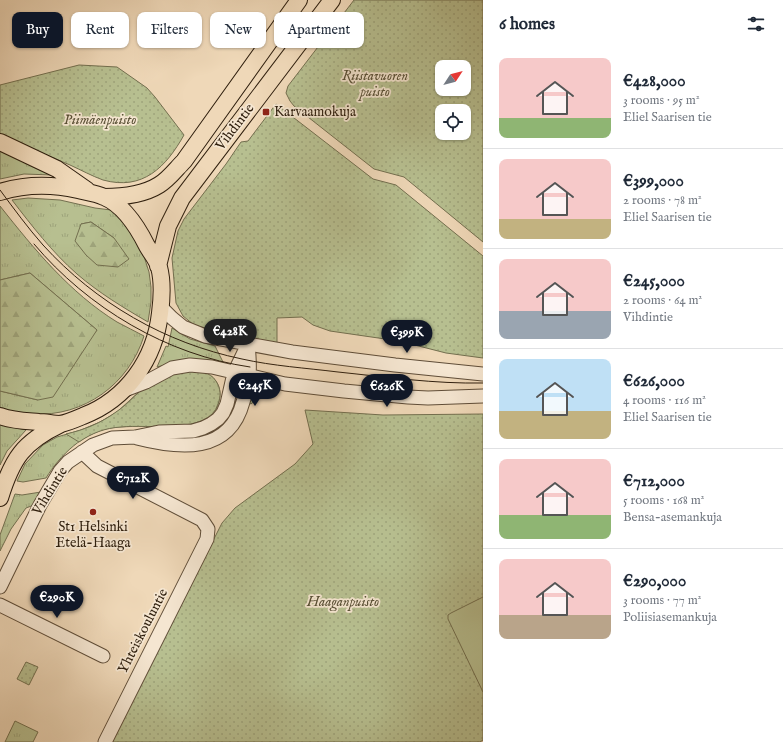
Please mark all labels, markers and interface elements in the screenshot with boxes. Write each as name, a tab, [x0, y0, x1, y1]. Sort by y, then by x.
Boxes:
chip: Buy	[12, 12, 63, 48]
chip: Rent	[71, 12, 129, 48]
chip: Filters	[137, 12, 202, 48]
chip: New	[210, 12, 266, 48]
chip: Apartment	[274, 12, 364, 48]
icon: filters	[745, 13, 767, 35]
text: 6 homes	[499, 14, 555, 35]
north arrow	[435, 60, 471, 96]
map controls	[435, 60, 471, 140]
park label: Riistavuoren puisto	[342, 67, 408, 101]
text: €428,000	[623, 71, 686, 92]
icon: home	[531, 74, 579, 122]
text: 3 rooms · 95 m²	[623, 92, 700, 109]
street label: Vihdintie	[211, 100, 259, 155]
place label: Karvaamokuja	[274, 103, 357, 121]
button: locate	[435, 104, 471, 140]
marker: Karvaamokuja	[261, 107, 271, 117]
text: Eliel Saarisen tie	[623, 109, 712, 126]
park label: Piimäenpuisto	[64, 111, 136, 129]
text: €399,000	[623, 171, 684, 192]
icon: home	[531, 175, 579, 223]
text: 2 rooms · 78 m²	[623, 192, 702, 209]
text: Eliel Saarisen tie	[623, 209, 712, 226]
text: €245,000	[623, 271, 685, 292]
icon: home	[531, 275, 579, 323]
text: 2 rooms · 64 m²	[623, 292, 702, 309]
text: Vihdintie	[623, 309, 673, 326]
pin: €428K	[202, 319, 258, 353]
pin: €399K	[379, 320, 435, 354]
text: €428K	[213, 323, 247, 340]
text: €399K	[390, 324, 424, 341]
text: €626,000	[623, 371, 685, 392]
pin: €245K	[227, 373, 283, 407]
pin: €626K	[359, 374, 415, 408]
icon: home	[531, 375, 579, 423]
text: €245K	[238, 377, 272, 394]
text: €626K	[370, 378, 404, 395]
text: 4 rooms · 116 m²	[623, 392, 706, 409]
text: Eliel Saarisen tie	[623, 409, 712, 426]
street label: Vihdintie	[28, 463, 72, 519]
pin: €712K	[105, 466, 161, 500]
text: €712K	[116, 470, 150, 487]
text: €712,000	[623, 471, 685, 492]
icon: home	[531, 475, 579, 523]
text: 5 rooms · 168 m²	[623, 492, 704, 509]
marker: St1 Helsinki Etelä-Haaga	[88, 507, 98, 517]
text: Bensa-asemankuja	[623, 509, 722, 526]
place label: St1 Helsinki Etelä-Haaga	[55, 518, 131, 552]
text: €290,000	[623, 571, 686, 592]
icon: home	[531, 575, 579, 623]
pin: €290K	[29, 585, 85, 619]
street label: Yhteiskouluntie	[114, 585, 172, 676]
text: €290K	[39, 589, 75, 606]
text: 3 rooms · 77 m²	[623, 592, 701, 609]
park label: Haaganpuisto	[306, 593, 379, 612]
text: Poliisiasemankuja	[623, 609, 717, 626]

